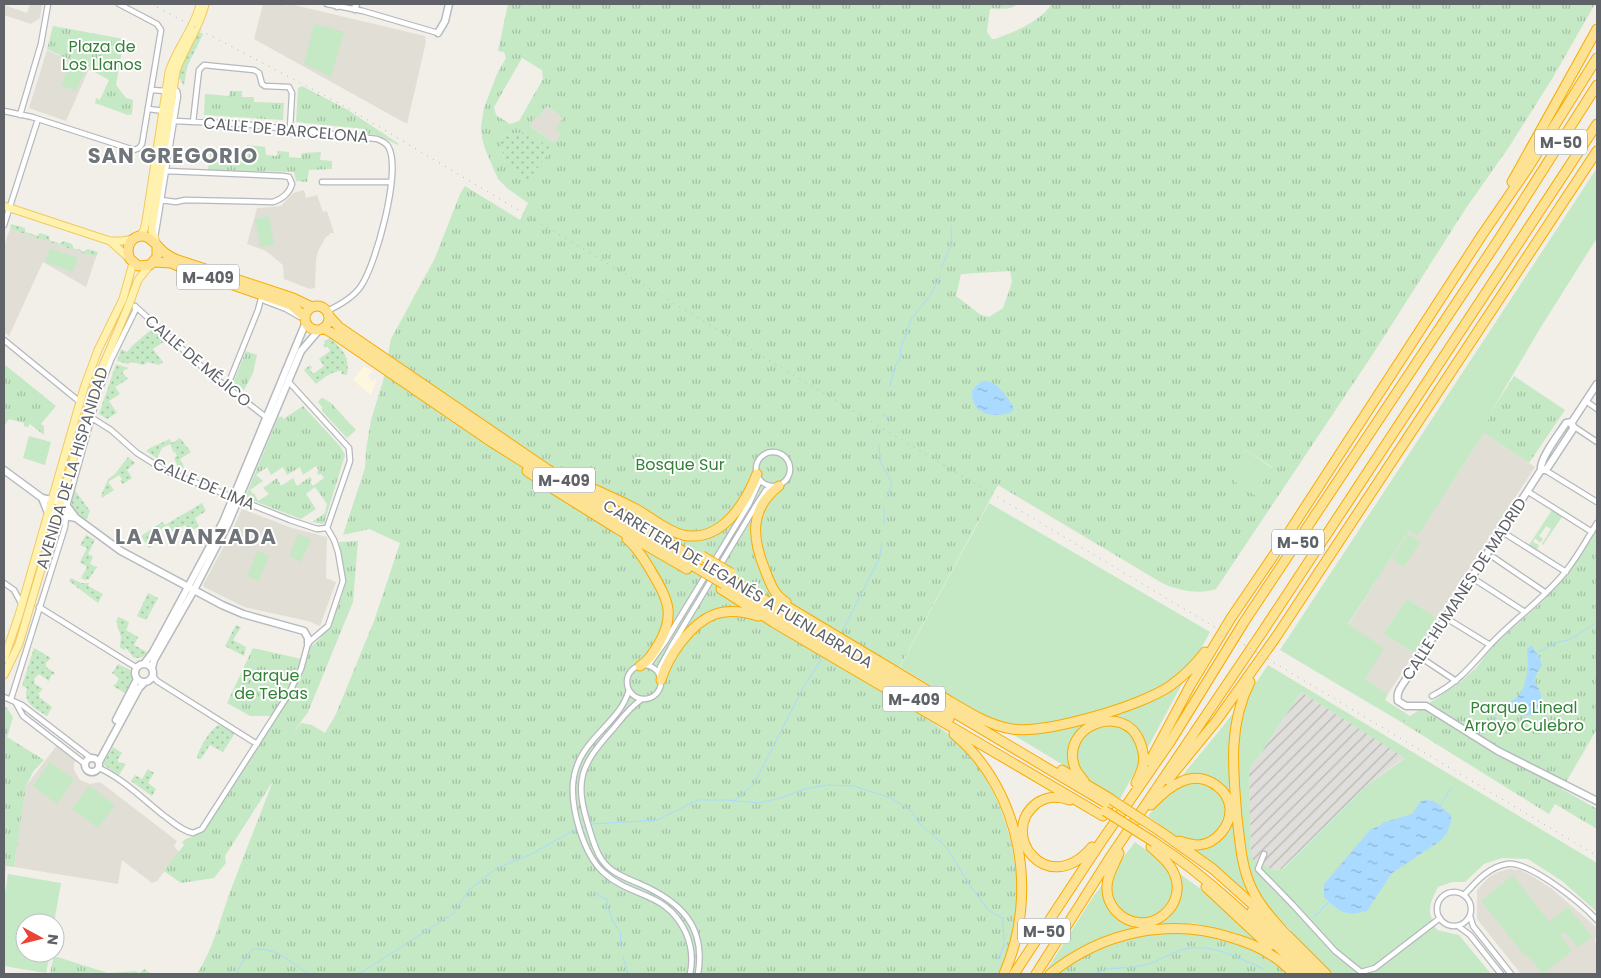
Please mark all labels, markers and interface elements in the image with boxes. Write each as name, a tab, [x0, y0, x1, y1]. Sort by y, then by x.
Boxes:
park label: Plaza de Los Llanos	[62, 35, 142, 76]
street label: CALLE DE BARCELONA	[202, 111, 370, 149]
road number: M-50	[1535, 130, 1587, 154]
district label: SAN GREGORIO	[88, 141, 258, 170]
road number: M-409	[177, 264, 239, 290]
street label: CALLE DE MÉJICO	[140, 310, 256, 412]
street label: AVENIDA DE LA HISPANIDAD	[30, 364, 114, 572]
street label: CALLE DE LIMA	[150, 452, 259, 516]
park label: Bosque Sur	[635, 453, 725, 476]
road number: M-409	[533, 468, 595, 492]
street label: CALLE HUMANES DE MADRID	[1396, 493, 1532, 685]
street label: CARRETERA DE LEGANÉS A FUENLABRADA	[599, 494, 877, 674]
district label: LA AVANZADA	[115, 522, 277, 551]
road number: M-50	[1272, 530, 1324, 554]
park label: Parque de Tebas	[234, 664, 308, 705]
road number: M-409	[883, 686, 945, 712]
park label: Parque Lineal Arroyo Culebro	[1464, 696, 1584, 737]
north arrow	[15, 913, 65, 963]
road number: M-50	[1018, 918, 1070, 944]
text: N	[42, 933, 63, 946]

